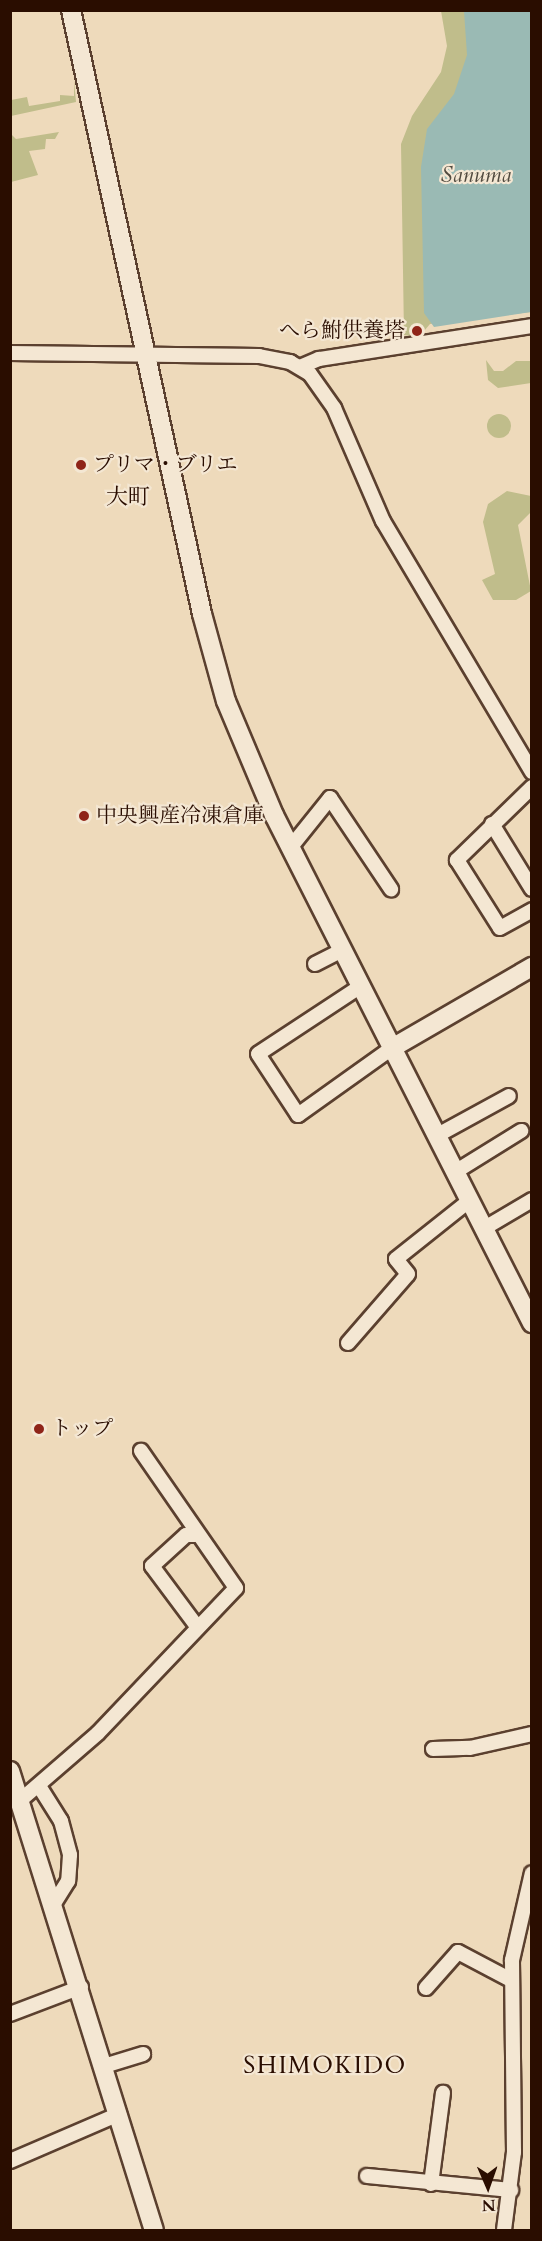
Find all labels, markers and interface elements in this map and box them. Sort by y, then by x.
water label: Sanuma [441,163,511,189]
place label: へら鮒供養塔 [279,318,405,344]
marker: へら鮒供養塔 [410,324,424,338]
place label: プリマ・ブリエ [93,452,240,478]
marker: プリマ・ブリエ [74,458,88,472]
district label: 大町 [106,485,150,511]
place label: 中央興産冷凍倉庫 [96,803,264,829]
marker: 中央興産冷凍倉庫 [77,809,91,823]
place label: トップ [51,1416,114,1442]
marker: トップ [32,1422,46,1436]
district label: SHIMOKIDO [243,2052,407,2080]
north arrow [458,2157,518,2217]
text: N [481,2194,496,2216]

